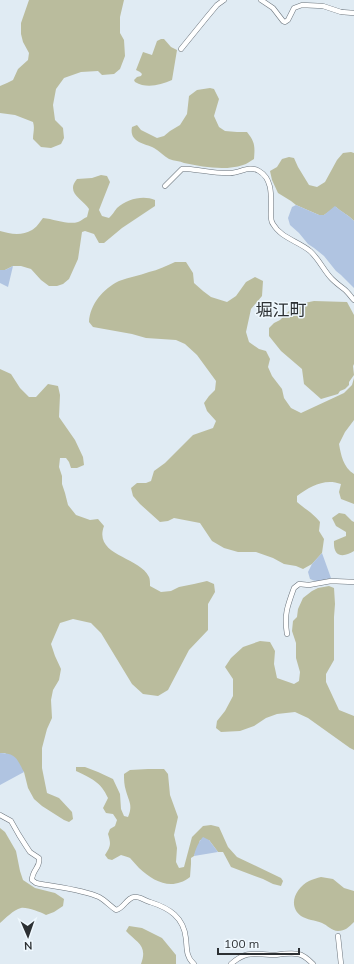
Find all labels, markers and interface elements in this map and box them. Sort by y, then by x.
district label: 堀江町 [256,299,307,320]
north arrow [8,916,48,956]
scale bar [218,930,299,956]
text: 100 m [224,936,259,951]
text: N [24,939,33,953]

